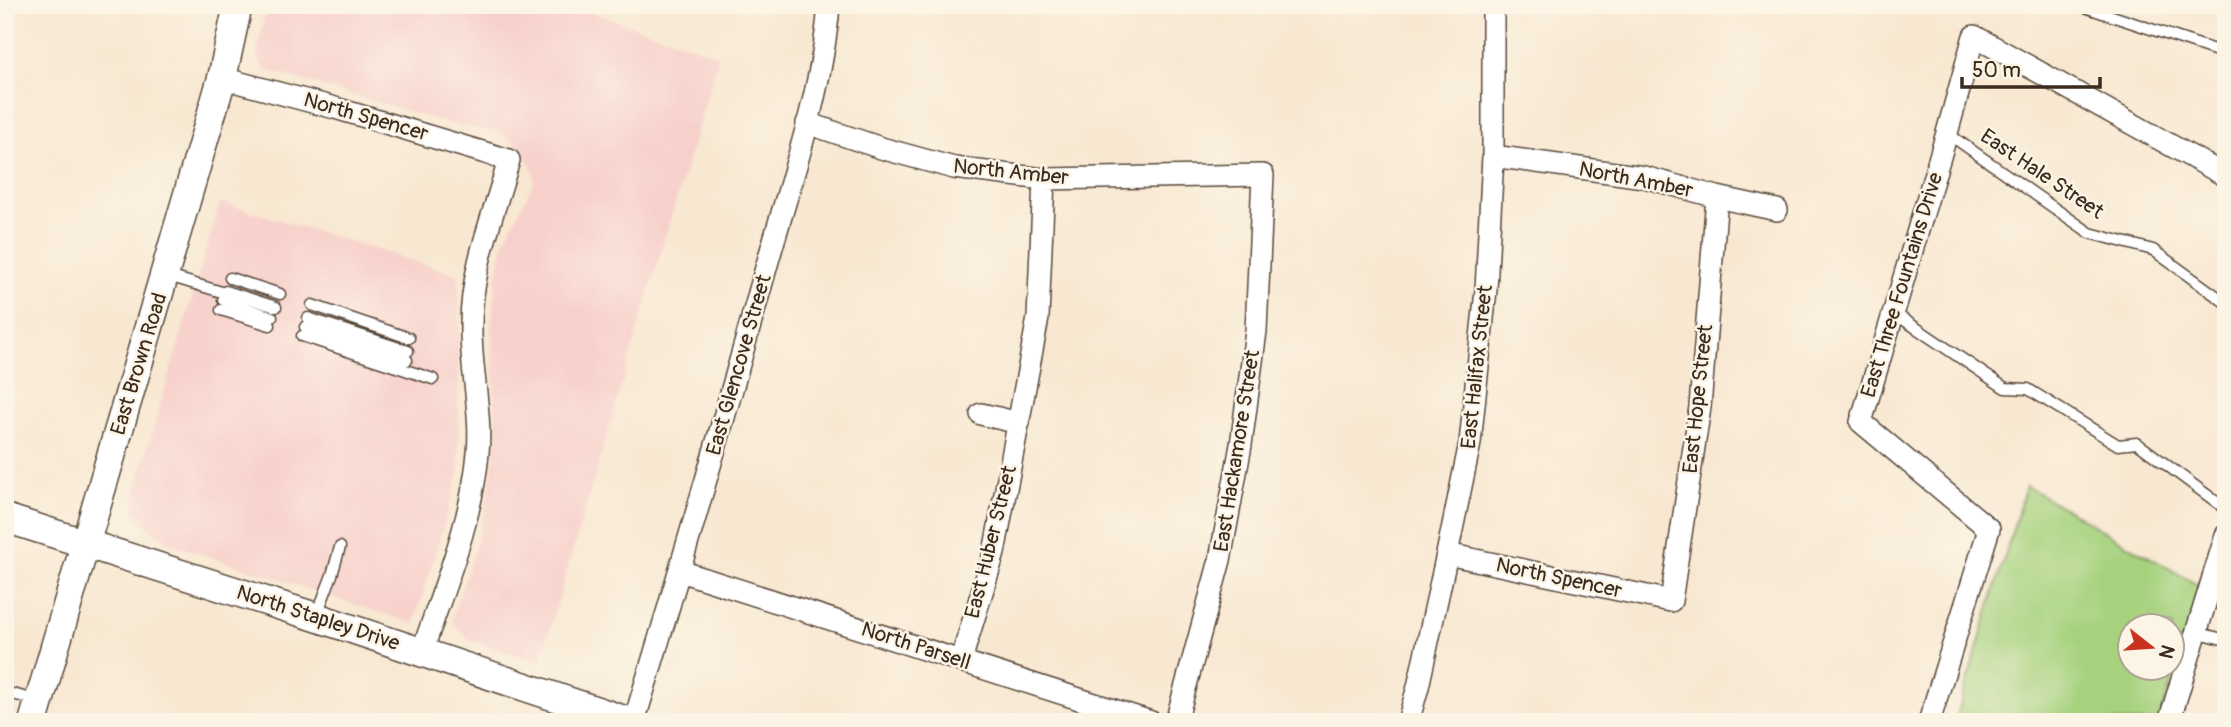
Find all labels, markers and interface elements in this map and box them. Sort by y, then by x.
scale bar [1962,46,2100,90]
text: 50 m [1972,57,2021,84]
street label: North Spencer [301,86,432,148]
street label: East Hale Street [1975,123,2109,225]
street label: North Amber [952,153,1071,192]
street label: North Amber [1577,156,1696,204]
street label: East Three Fountains Drive [1855,169,1949,401]
street label: East Glencove Street [700,271,778,459]
street label: East Halifax Street [1455,283,1499,450]
street label: East Brown Road [105,290,173,438]
street label: East Hope Street [1677,323,1719,475]
street label: East Hackamore Street [1208,348,1266,554]
street label: East Huber Street [959,462,1023,621]
street label: North Spencer [1493,551,1625,605]
street label: North Stapley Drive [233,579,404,657]
north arrow [2116,612,2186,682]
street label: North Parsell [858,616,974,676]
text: N [2153,642,2180,661]

